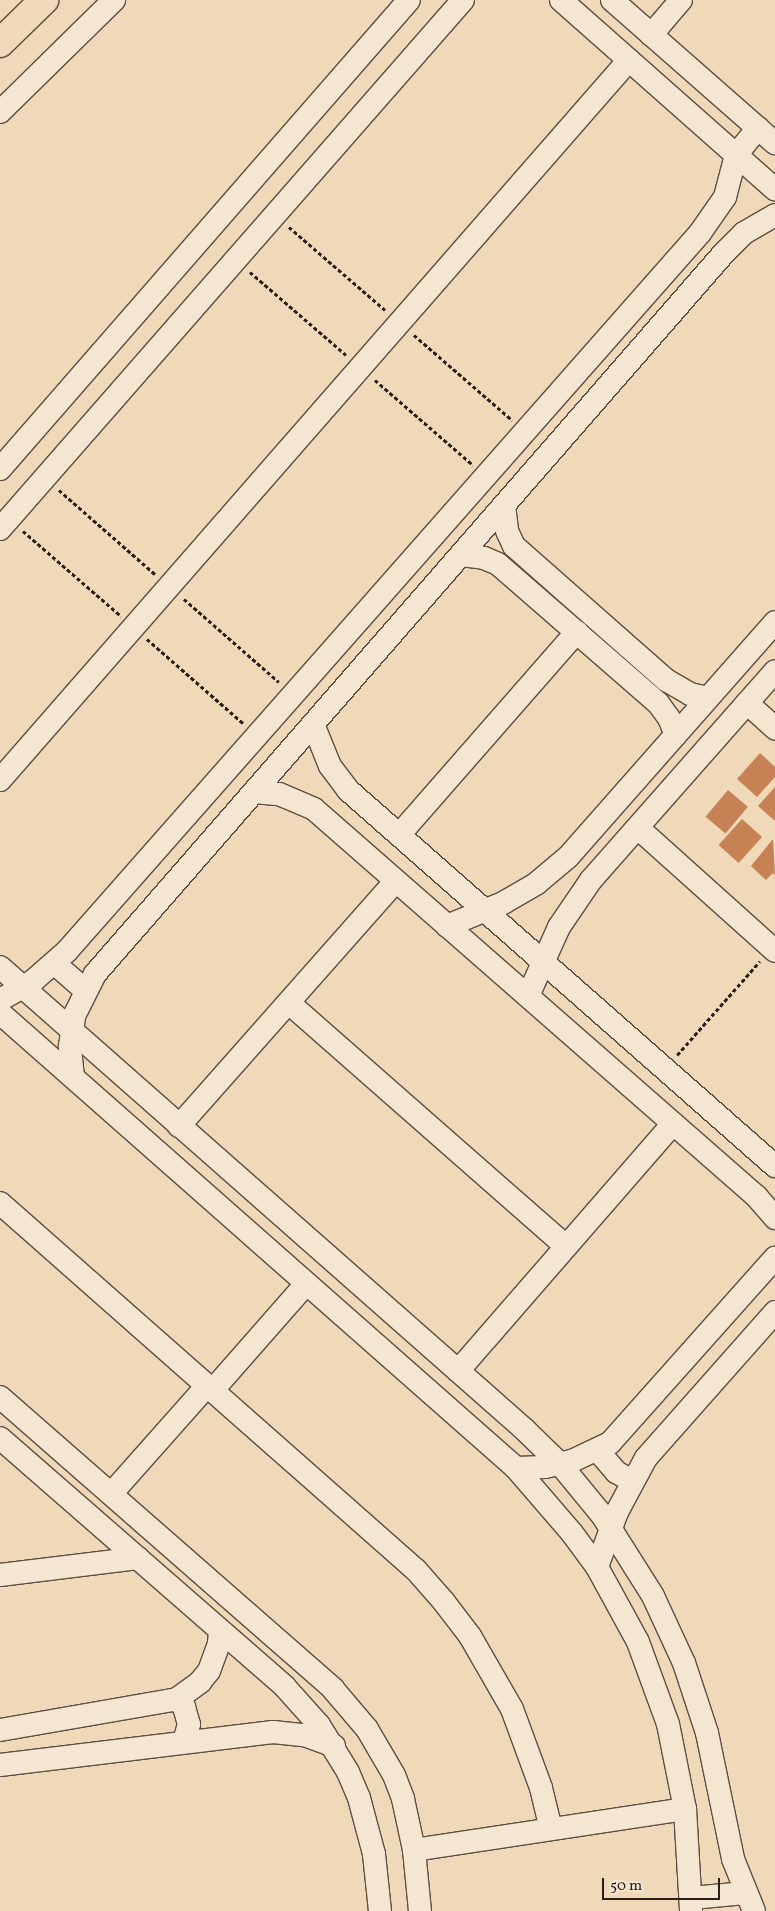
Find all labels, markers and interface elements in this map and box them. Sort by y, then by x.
scale bar [605,1868,722,1900]
text: 50 m [610,1876,642,1897]

